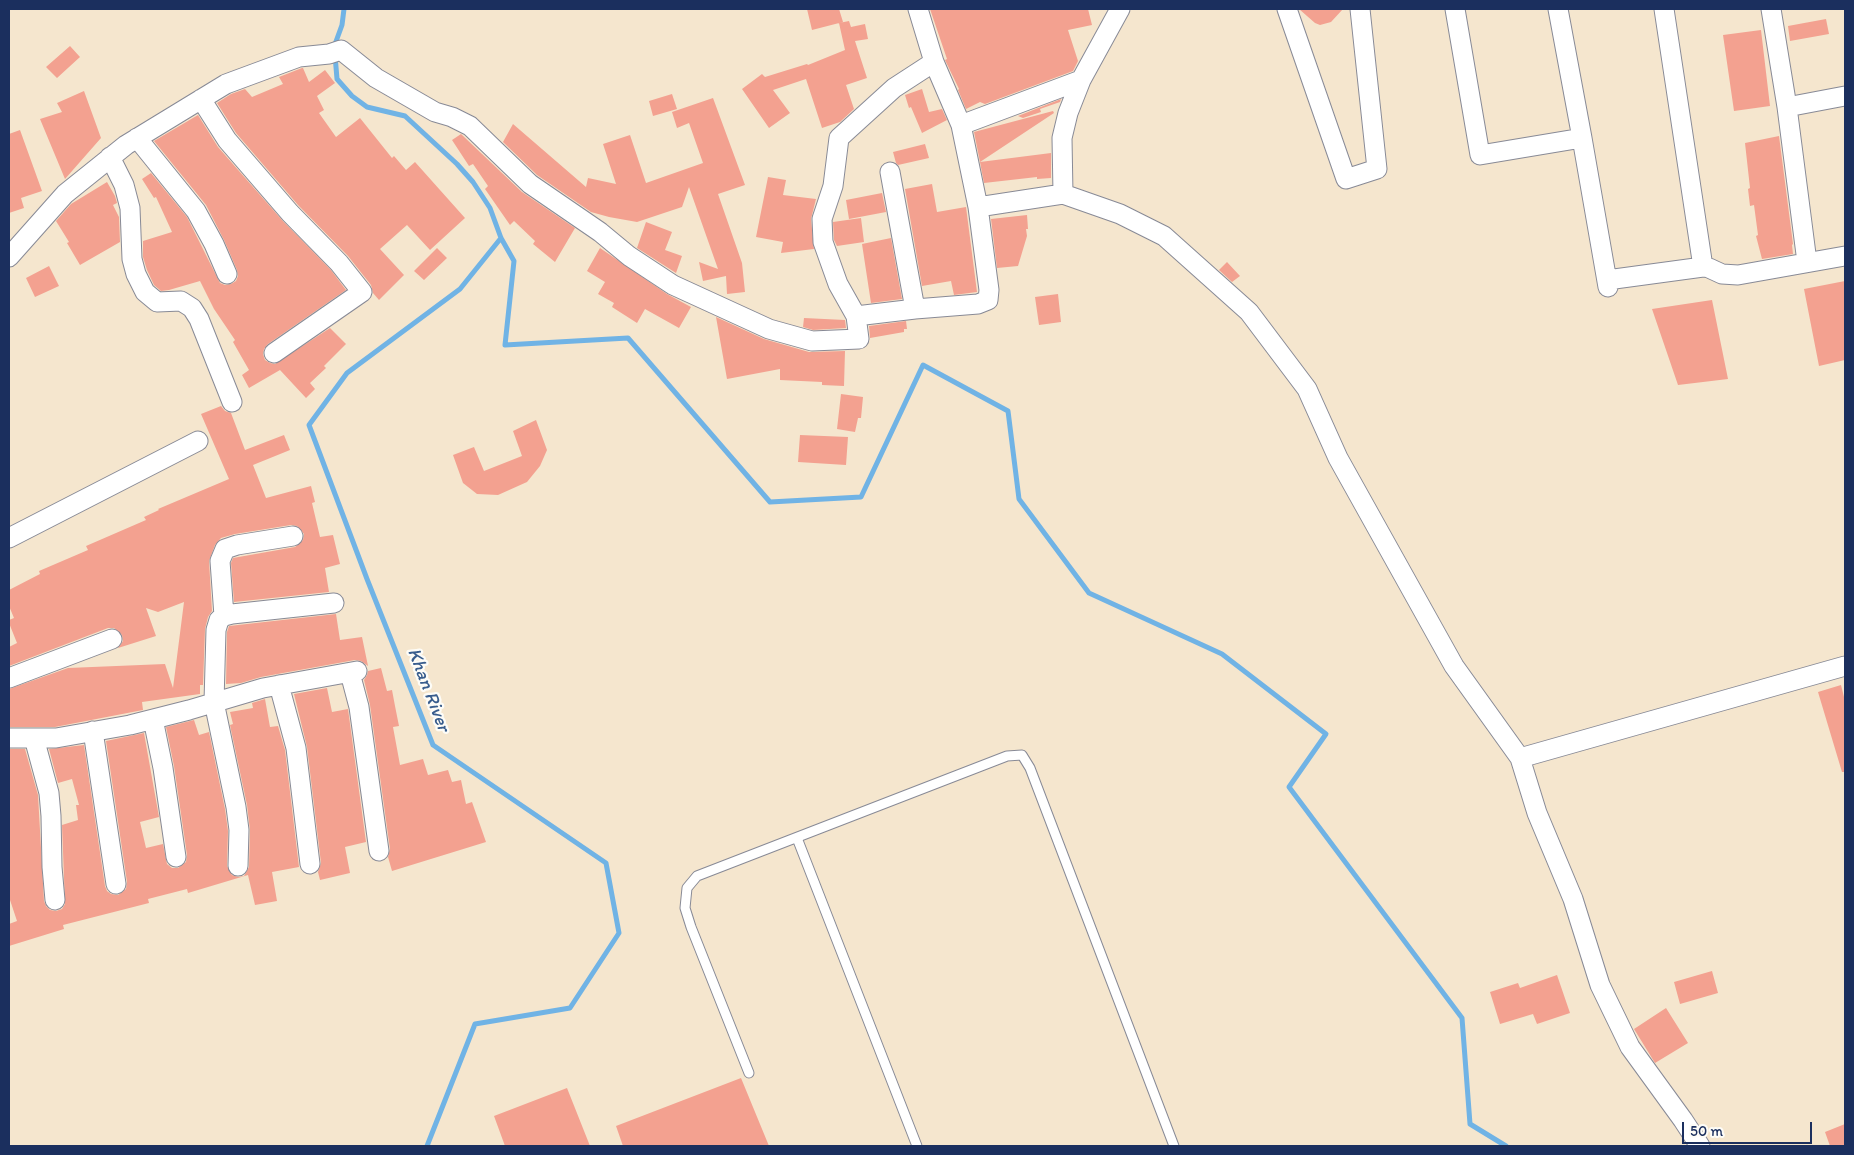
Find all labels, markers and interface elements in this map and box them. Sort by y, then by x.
water label: Khan River [402,645,454,735]
scale bar [1684,1112,1814,1144]
text: 50 m [1690,1122,1723,1140]

